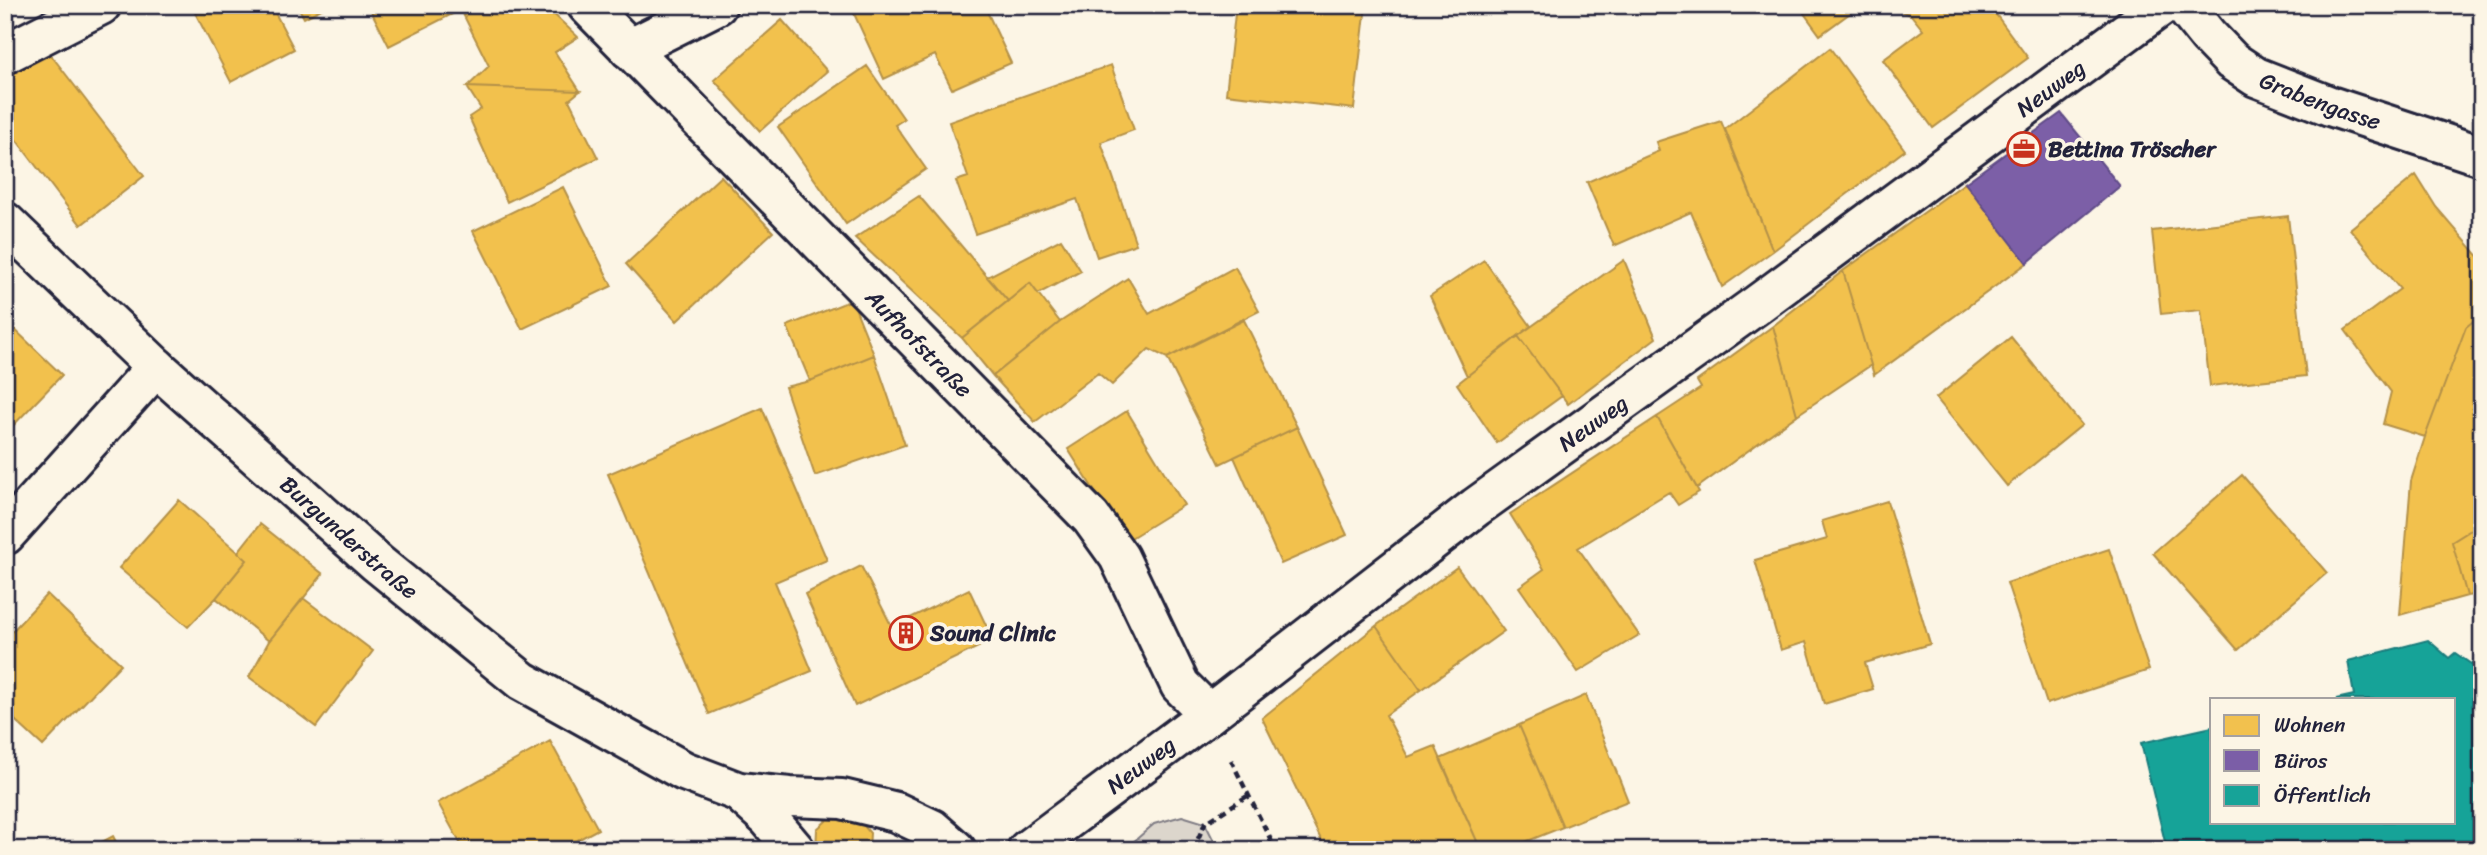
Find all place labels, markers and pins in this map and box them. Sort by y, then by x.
place label: Bettina Tröscher [2048,129,2217,170]
office icon: Bettina Tröscher [2005,130,2043,168]
place label: Sound Clinic [929,613,1056,654]
building icon: Sound Clinic [887,614,925,652]

